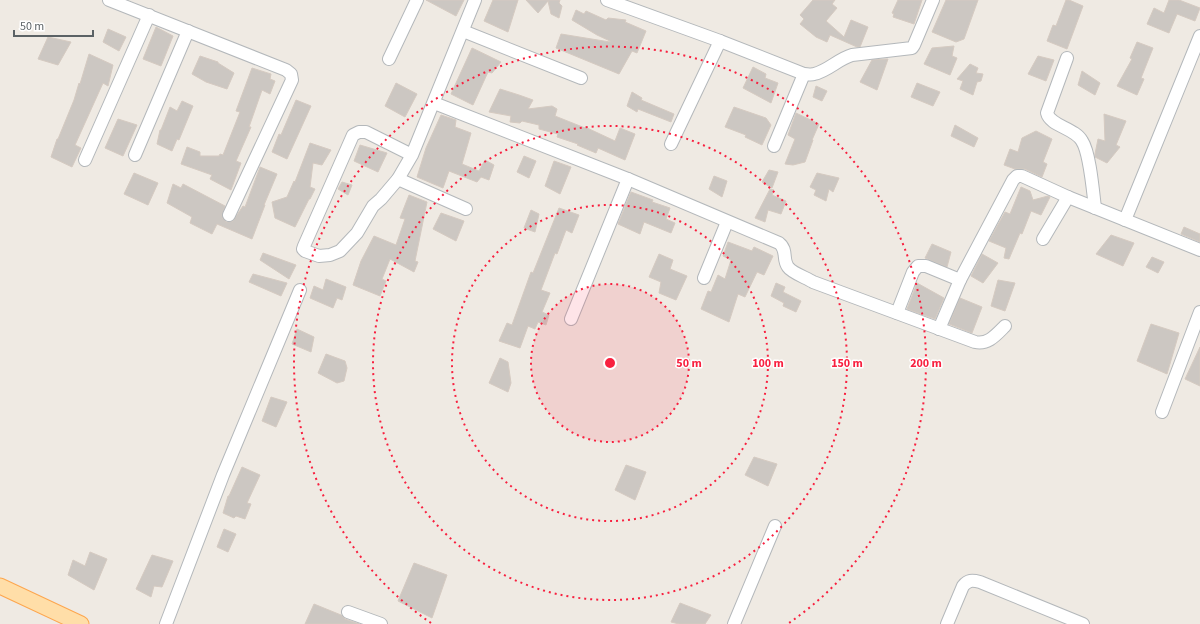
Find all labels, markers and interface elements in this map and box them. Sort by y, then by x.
scale bar [14,12,93,38]
text: 50 m [20,18,44,35]
text: 50 m [676,355,702,372]
text: 100 m [752,355,784,372]
text: 150 m [831,355,863,372]
text: 200 m [910,355,942,372]
centre of rings [603,356,617,370]

